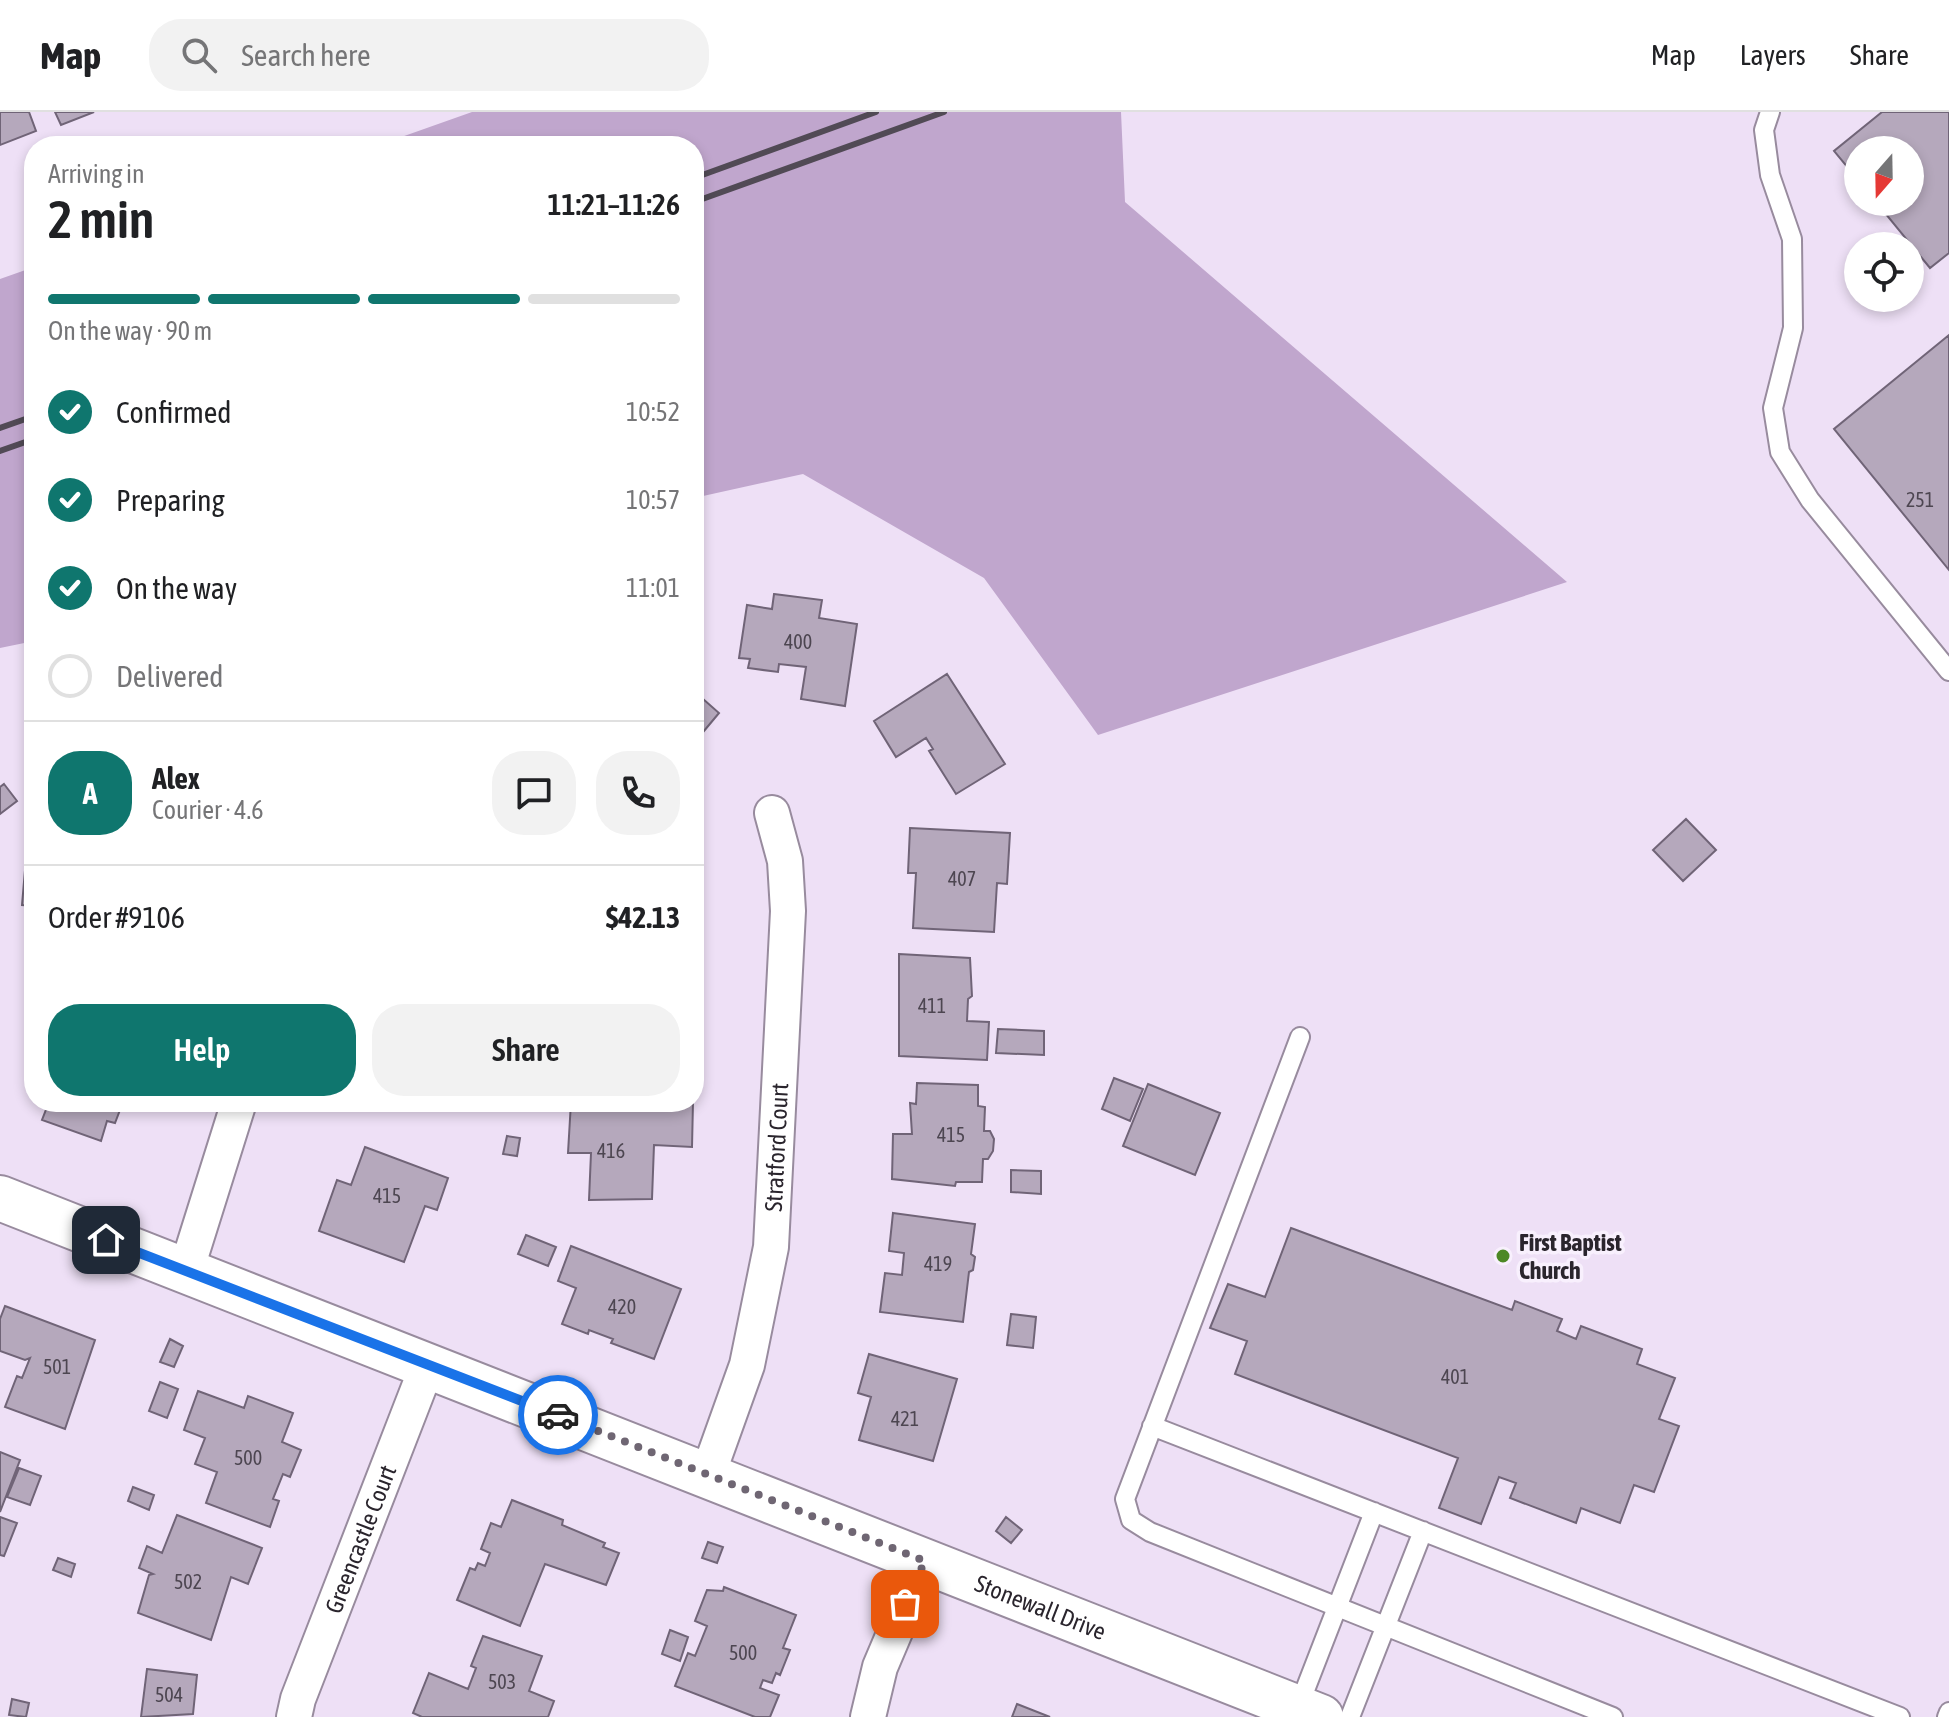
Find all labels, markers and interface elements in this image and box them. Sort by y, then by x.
search box [149,19,709,91]
icon: search [177,33,221,77]
text: Map [40,34,101,77]
text: Search here [241,38,371,72]
text: Map [1651,39,1696,71]
text: Layers [1740,39,1806,71]
text: Share [1850,39,1909,71]
north arrow [1844,136,1924,216]
map controls [1844,136,1924,312]
text: Arriving in [48,159,145,189]
text: 11:21–11:26 [548,187,680,221]
text: 2 min [48,189,154,249]
button: locate [1844,232,1924,312]
text: On the way · 90 m [48,316,212,346]
icon: check [48,390,92,434]
text: Confirmed [116,395,231,429]
text: 10:52 [626,397,680,427]
icon: check [48,478,92,522]
text: Preparing [116,483,225,517]
text: 10:57 [626,485,680,515]
house number: 251 [1906,488,1934,511]
icon: check [48,566,92,610]
text: On the way [116,571,237,605]
text: 11:01 [626,573,680,603]
house number: 400 [784,630,812,653]
text: Delivered [116,659,224,693]
button: chat [492,751,576,835]
button: phone [596,751,680,835]
text: Alex [152,761,200,795]
text: A [83,776,97,810]
text: Courier · 4.6 [152,795,263,825]
house number: 407 [948,867,976,890]
text: Order #9106 [48,900,185,934]
text: $42.13 [606,900,680,934]
house number: 411 [918,994,946,1017]
button: Help [48,1004,356,1096]
button: Share [372,1004,680,1096]
street label: Stratford Court [759,1082,793,1212]
house number: 415 [937,1123,965,1146]
house number: 416 [597,1139,625,1162]
house number: 415 [373,1184,401,1207]
pin [72,1206,140,1274]
icon: home [84,1218,128,1262]
place label: First Baptist Church [1519,1229,1622,1284]
marker: First Baptist Church [1494,1247,1512,1265]
house number: 419 [924,1252,952,1275]
house number: 420 [608,1295,636,1318]
house number: 501 [43,1355,71,1378]
house number: 401 [1441,1365,1469,1388]
courier [518,1375,598,1455]
icon: car [536,1393,580,1437]
house number: 421 [891,1407,919,1430]
house number: 500 [234,1446,262,1469]
street label: Greencastle Court [319,1461,401,1617]
street label: Stonewall Drive [971,1569,1110,1645]
house number: 502 [174,1570,202,1593]
pin [871,1570,939,1638]
icon: bag [883,1582,927,1626]
house number: 500 [729,1641,757,1664]
house number: 503 [488,1670,516,1693]
house number: 504 [155,1683,183,1706]

